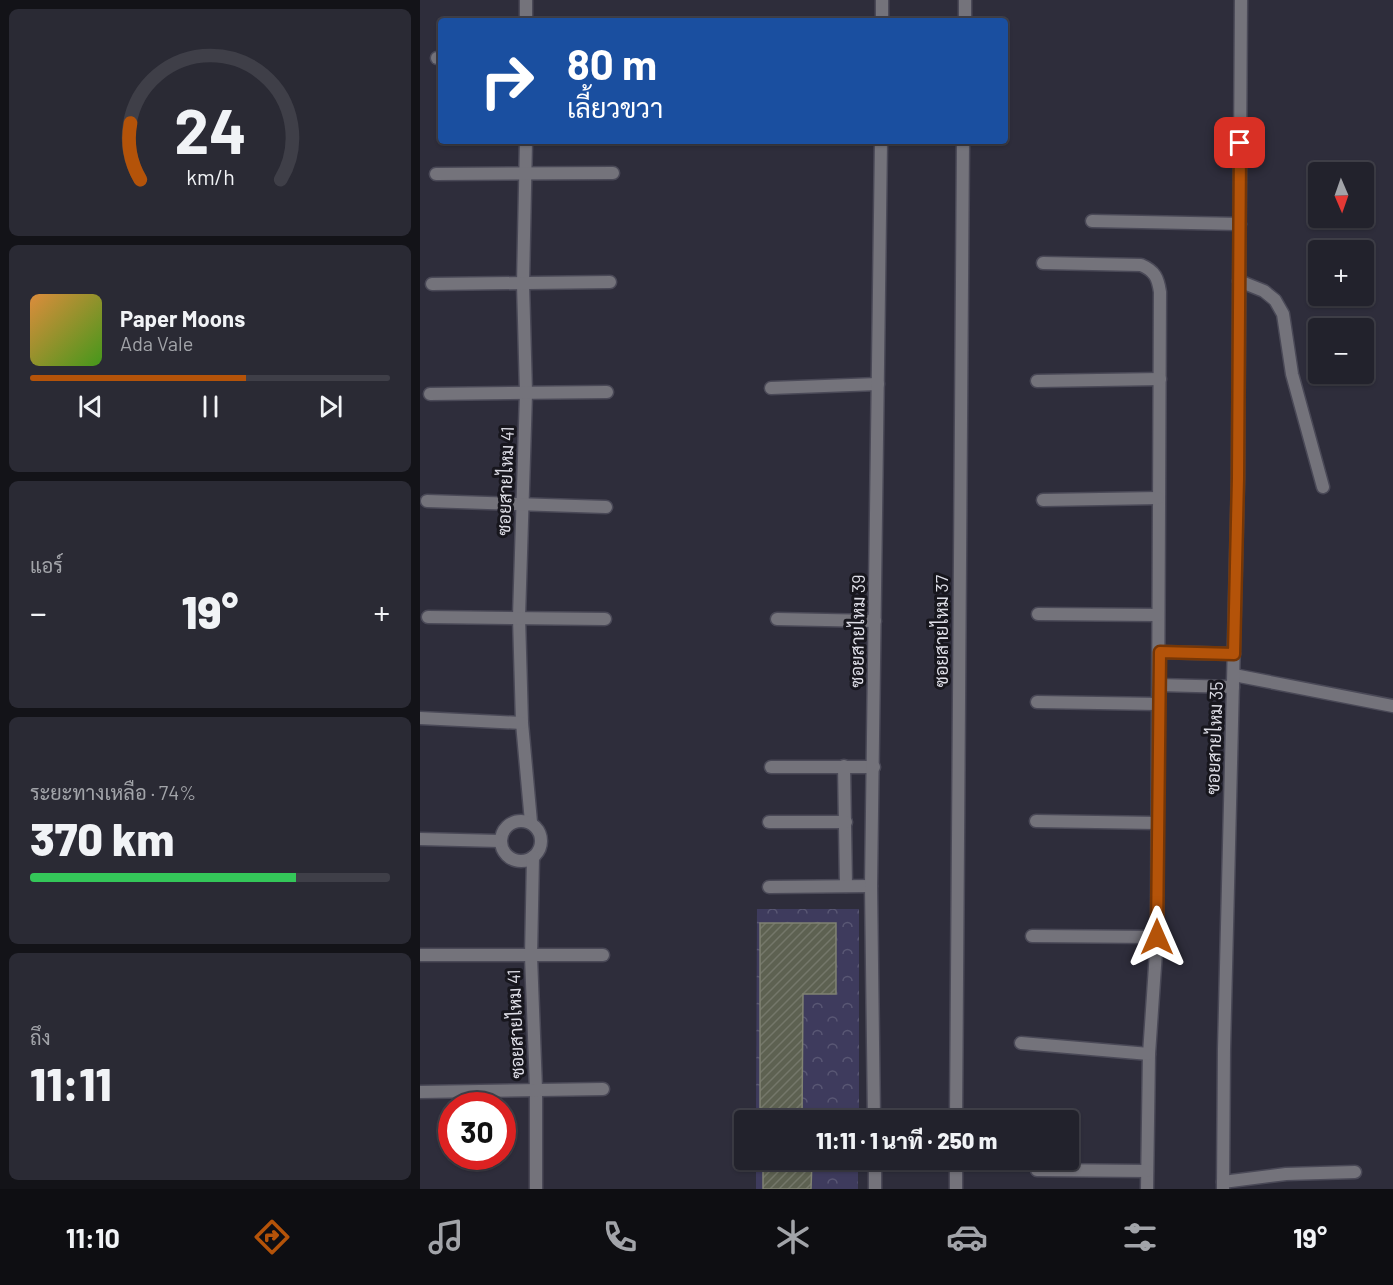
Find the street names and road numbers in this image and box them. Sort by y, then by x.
street label: ซอยสายไหม 41 [491,426,518,536]
street label: ซอยสายไหม 39 [844,574,869,688]
street label: ซอยสายไหม 37 [929,574,952,687]
street label: ซอยสายไหม 35 [1200,681,1227,795]
street label: ซอยสายไหม 41 [501,969,528,1079]

